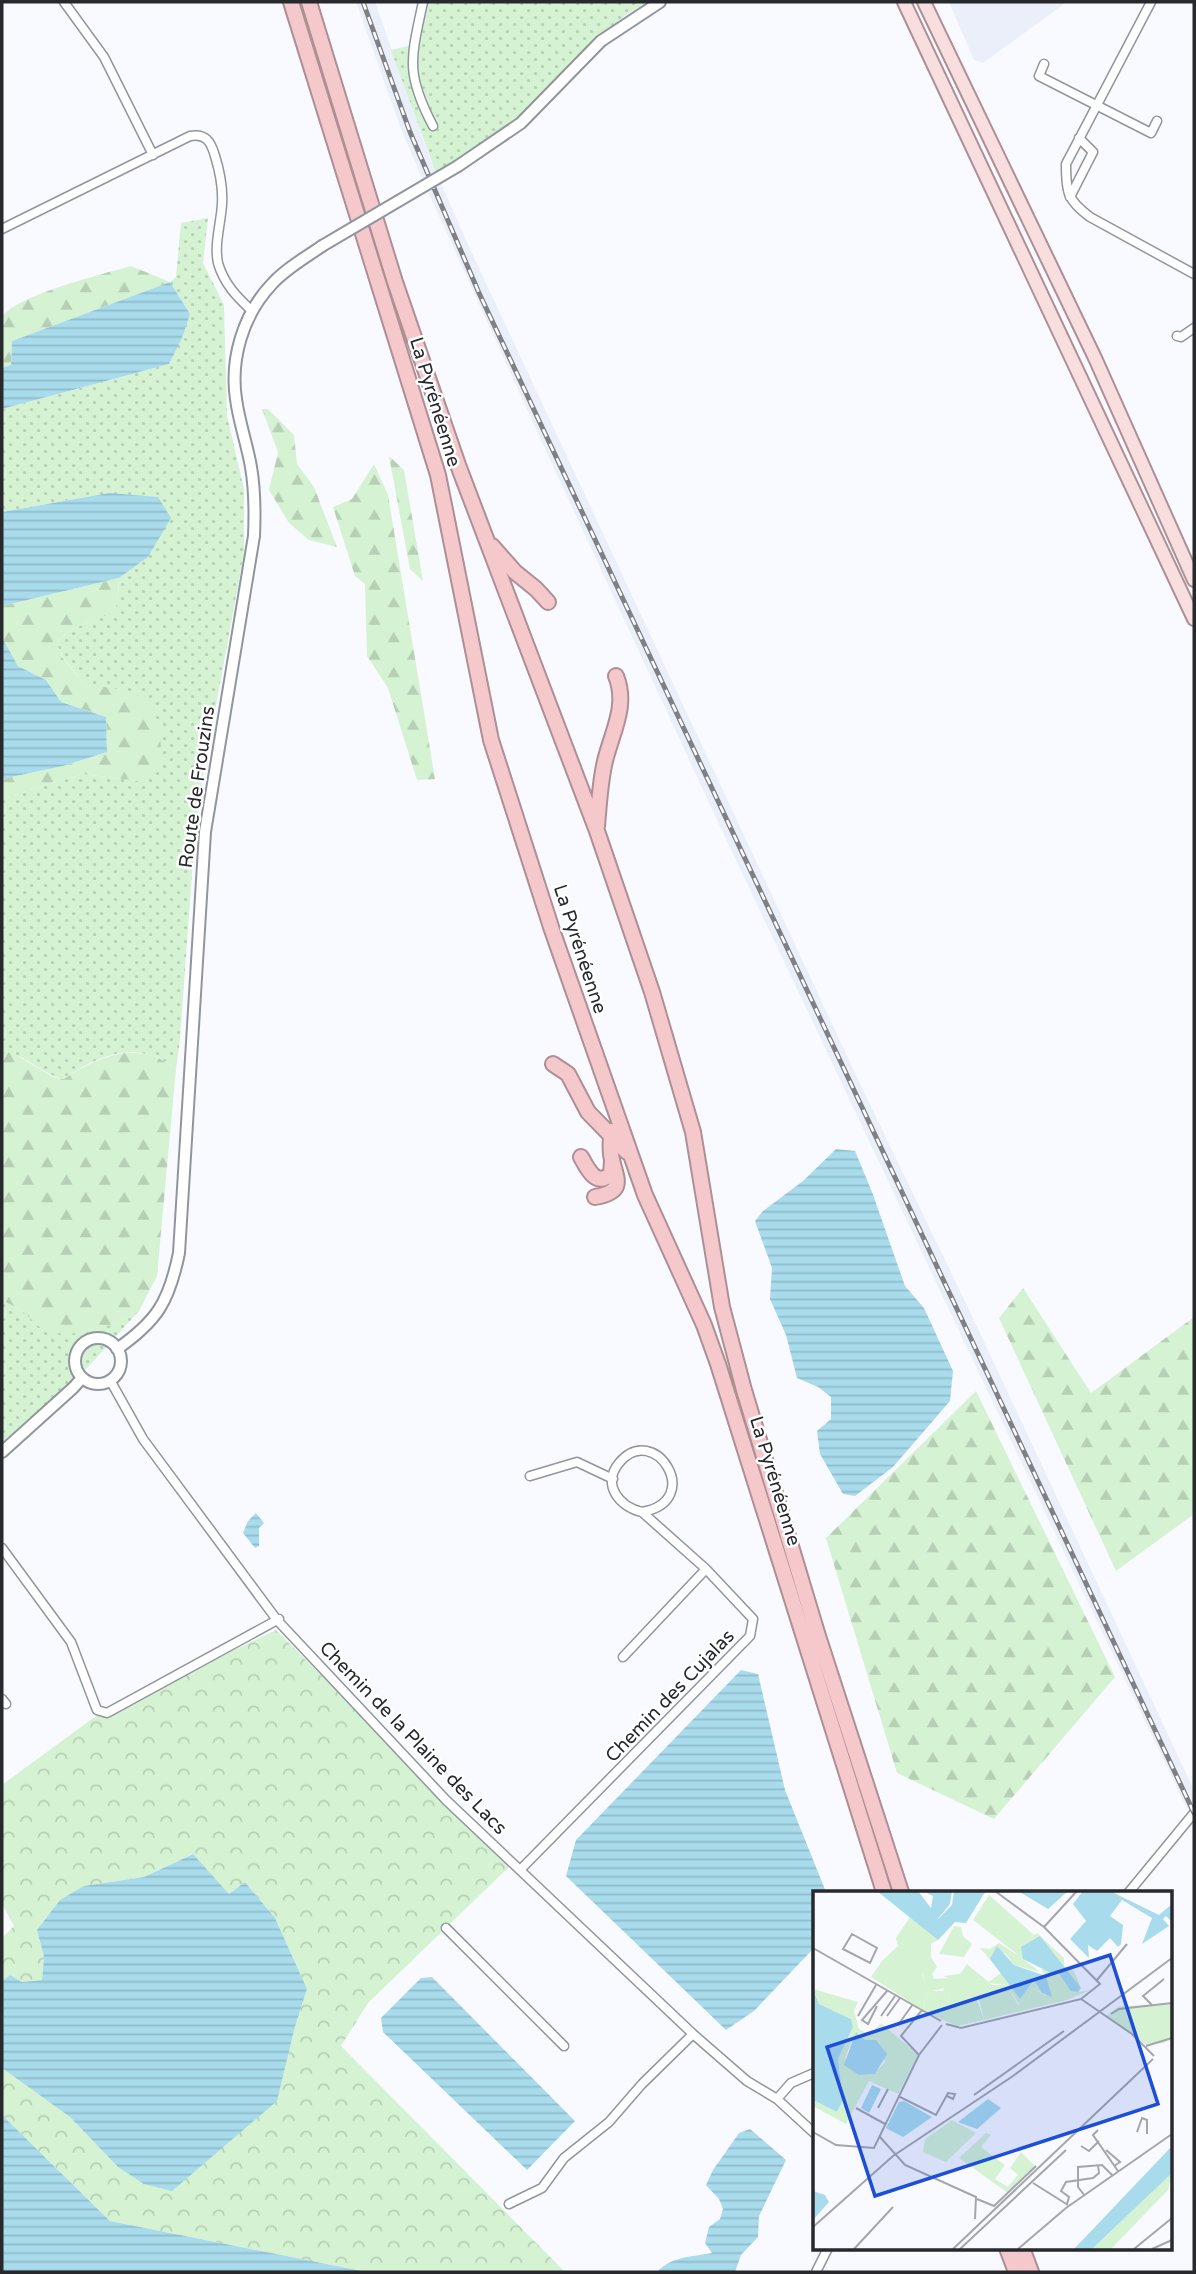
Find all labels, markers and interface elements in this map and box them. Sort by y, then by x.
street label: La Pyrénéenne [405,335,465,469]
street label: Route de Frouzins [175,705,219,869]
street label: La Pyrénéenne [549,882,611,1016]
street label: La Pyrénéenne [745,1414,805,1548]
street label: Chemin des Cujalas [601,1625,739,1767]
street label: Chemin de la Plaine des Lacs [315,1637,511,1839]
inset map [813,1891,1172,2250]

